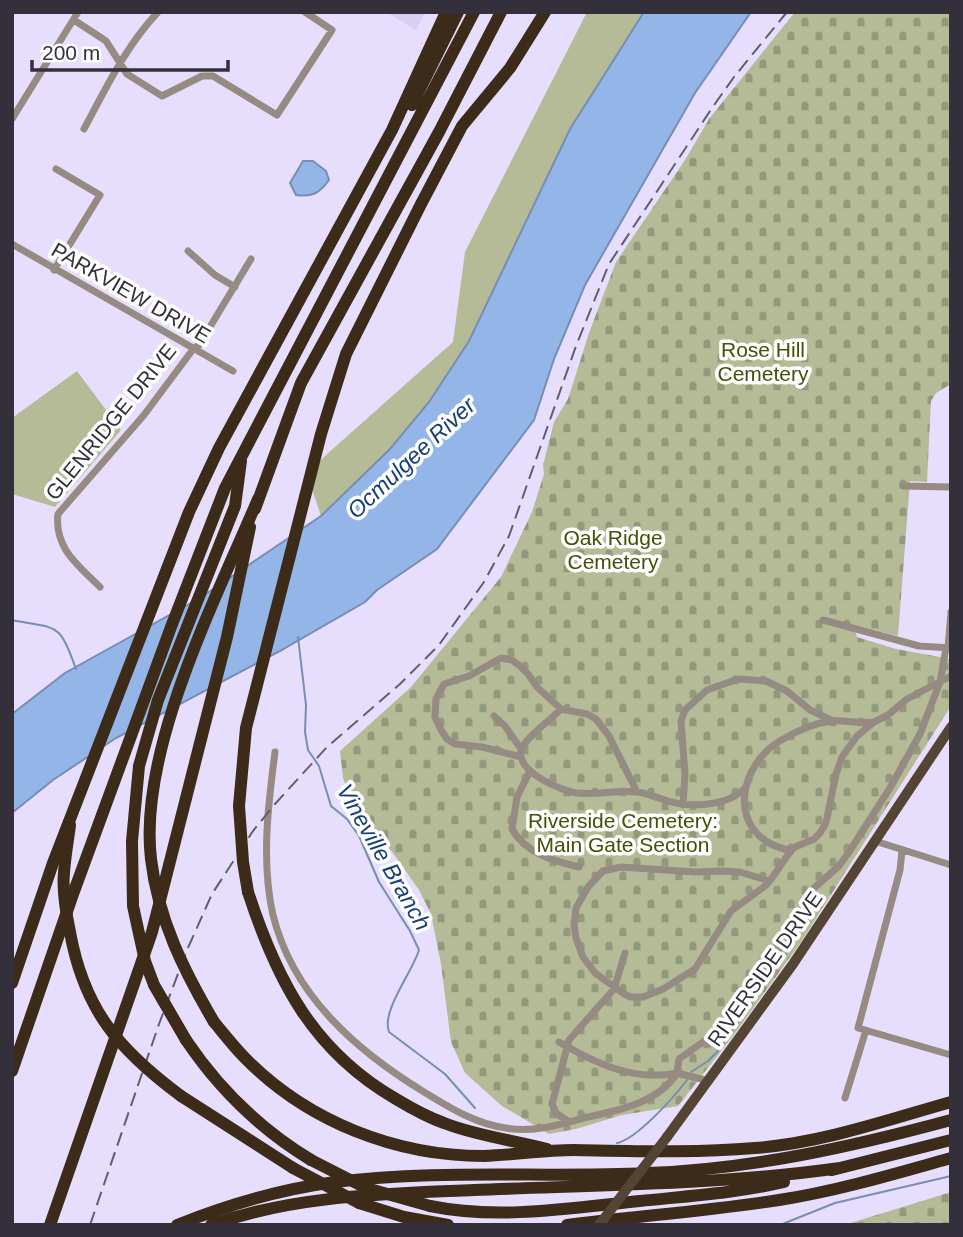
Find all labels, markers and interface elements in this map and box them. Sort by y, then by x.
scale bar [32,28,228,72]
text: 200 m [42,41,100,64]
street label: PARKVIEW DRIVE [48,238,215,347]
park label: Rose Hill Cemetery [717,338,809,385]
street label: GLENRIDGE DRIVE [41,339,181,504]
water label: Ocmulgee River [342,391,481,524]
park label: Oak Ridge Cemetery [563,526,663,573]
water label: Vineville Branch [332,779,436,935]
park label: Riverside Cemetery: Main Gate Section [528,809,718,856]
street label: RIVERSIDE DRIVE [703,887,827,1050]

